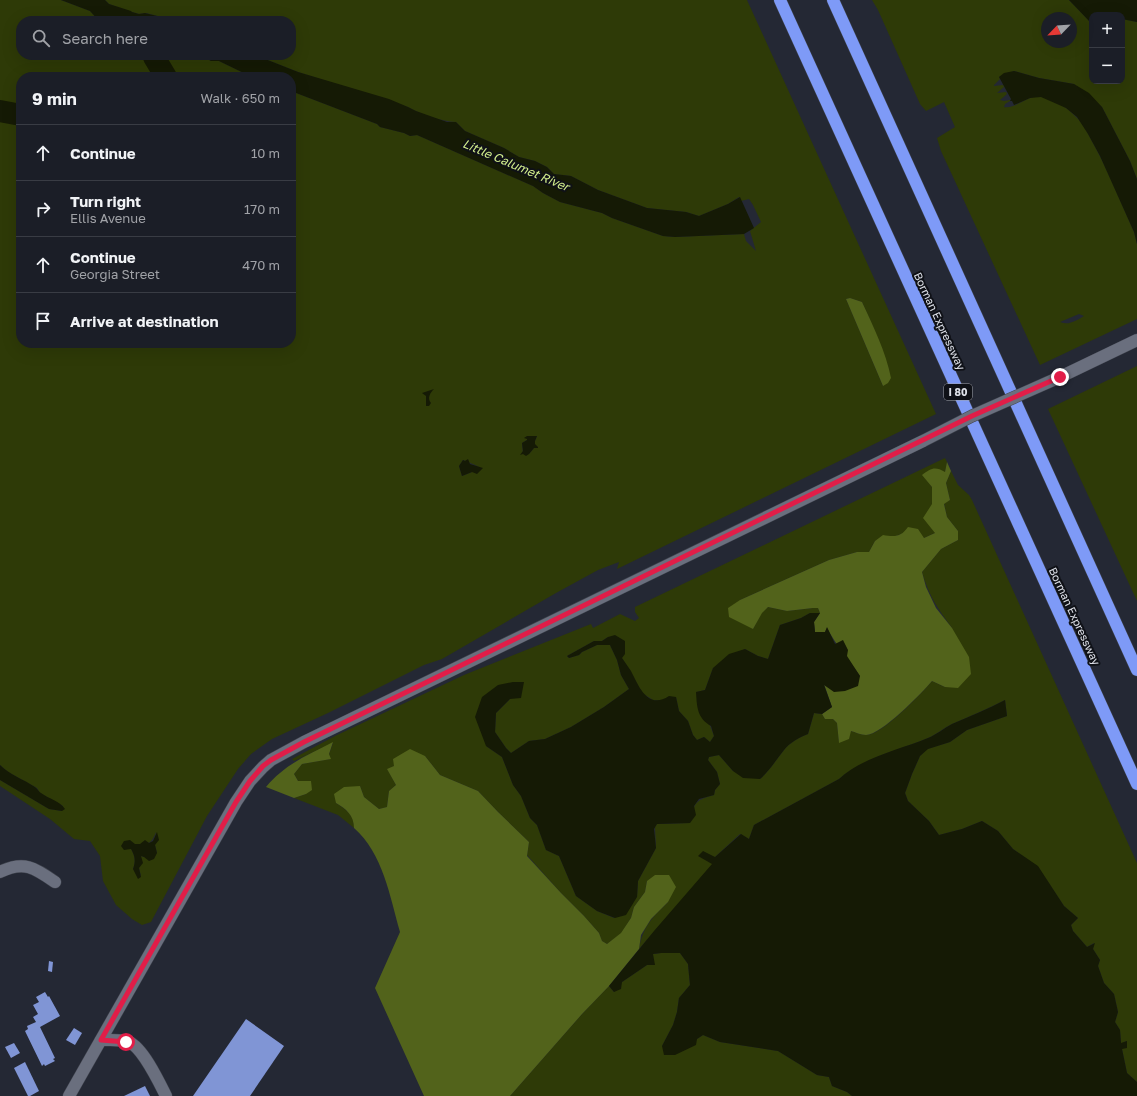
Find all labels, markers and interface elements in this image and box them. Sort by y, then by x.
north arrow [1041,12,1077,48]
map controls [1089,12,1125,84]
button: + [1089,12,1125,48]
search box [16,16,296,60]
icon: search [30,27,52,49]
text: Search here [62,29,148,47]
button: − [1089,48,1125,84]
text: 9 min [32,88,77,109]
text: Walk · 650 m [201,90,280,106]
water label: Little Calumet River [461,136,574,195]
icon: ahead [32,142,54,164]
text: Continue [70,144,136,162]
text: 10 m [251,145,280,161]
text: Turn right [70,192,141,210]
icon: right [32,198,54,220]
text: 170 m [244,201,280,217]
text: Ellis Avenue [70,210,146,226]
text: Continue [70,248,136,266]
icon: ahead [32,254,54,276]
text: 470 m [242,257,280,273]
text: Georgia Street [70,266,160,282]
street label: Borman Expressway [912,270,968,372]
icon: arrive [32,310,54,332]
text: Arrive at destination [70,312,219,330]
route end [1051,368,1069,386]
road number: I 80 [944,384,972,400]
street label: Borman Expressway [1047,565,1103,667]
route start [117,1033,135,1051]

